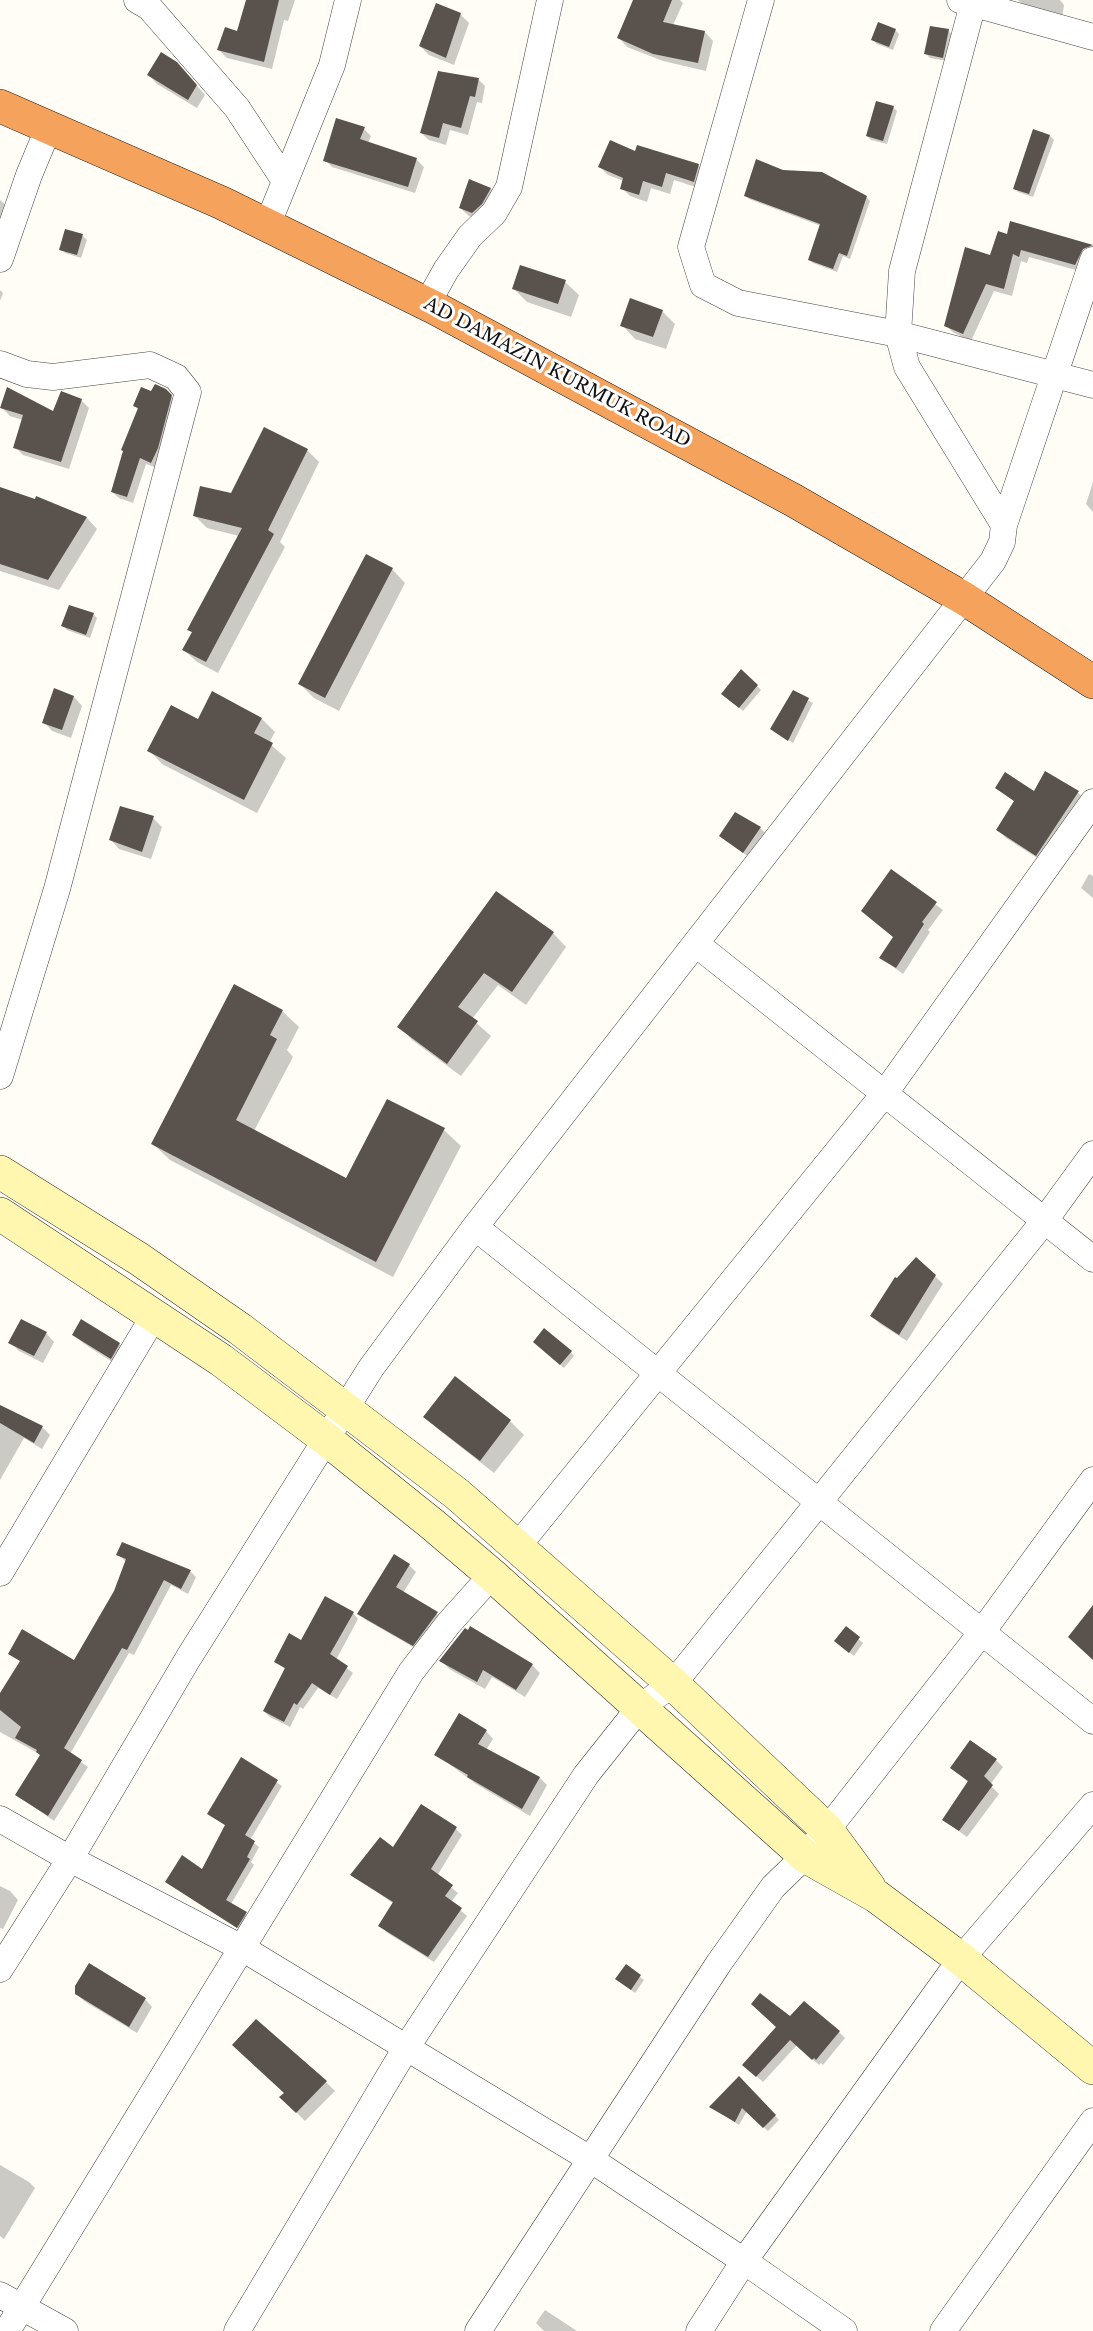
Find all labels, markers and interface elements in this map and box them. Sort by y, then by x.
street label: AD DAMAZIN KURMUK ROAD [420,293,694,453]

